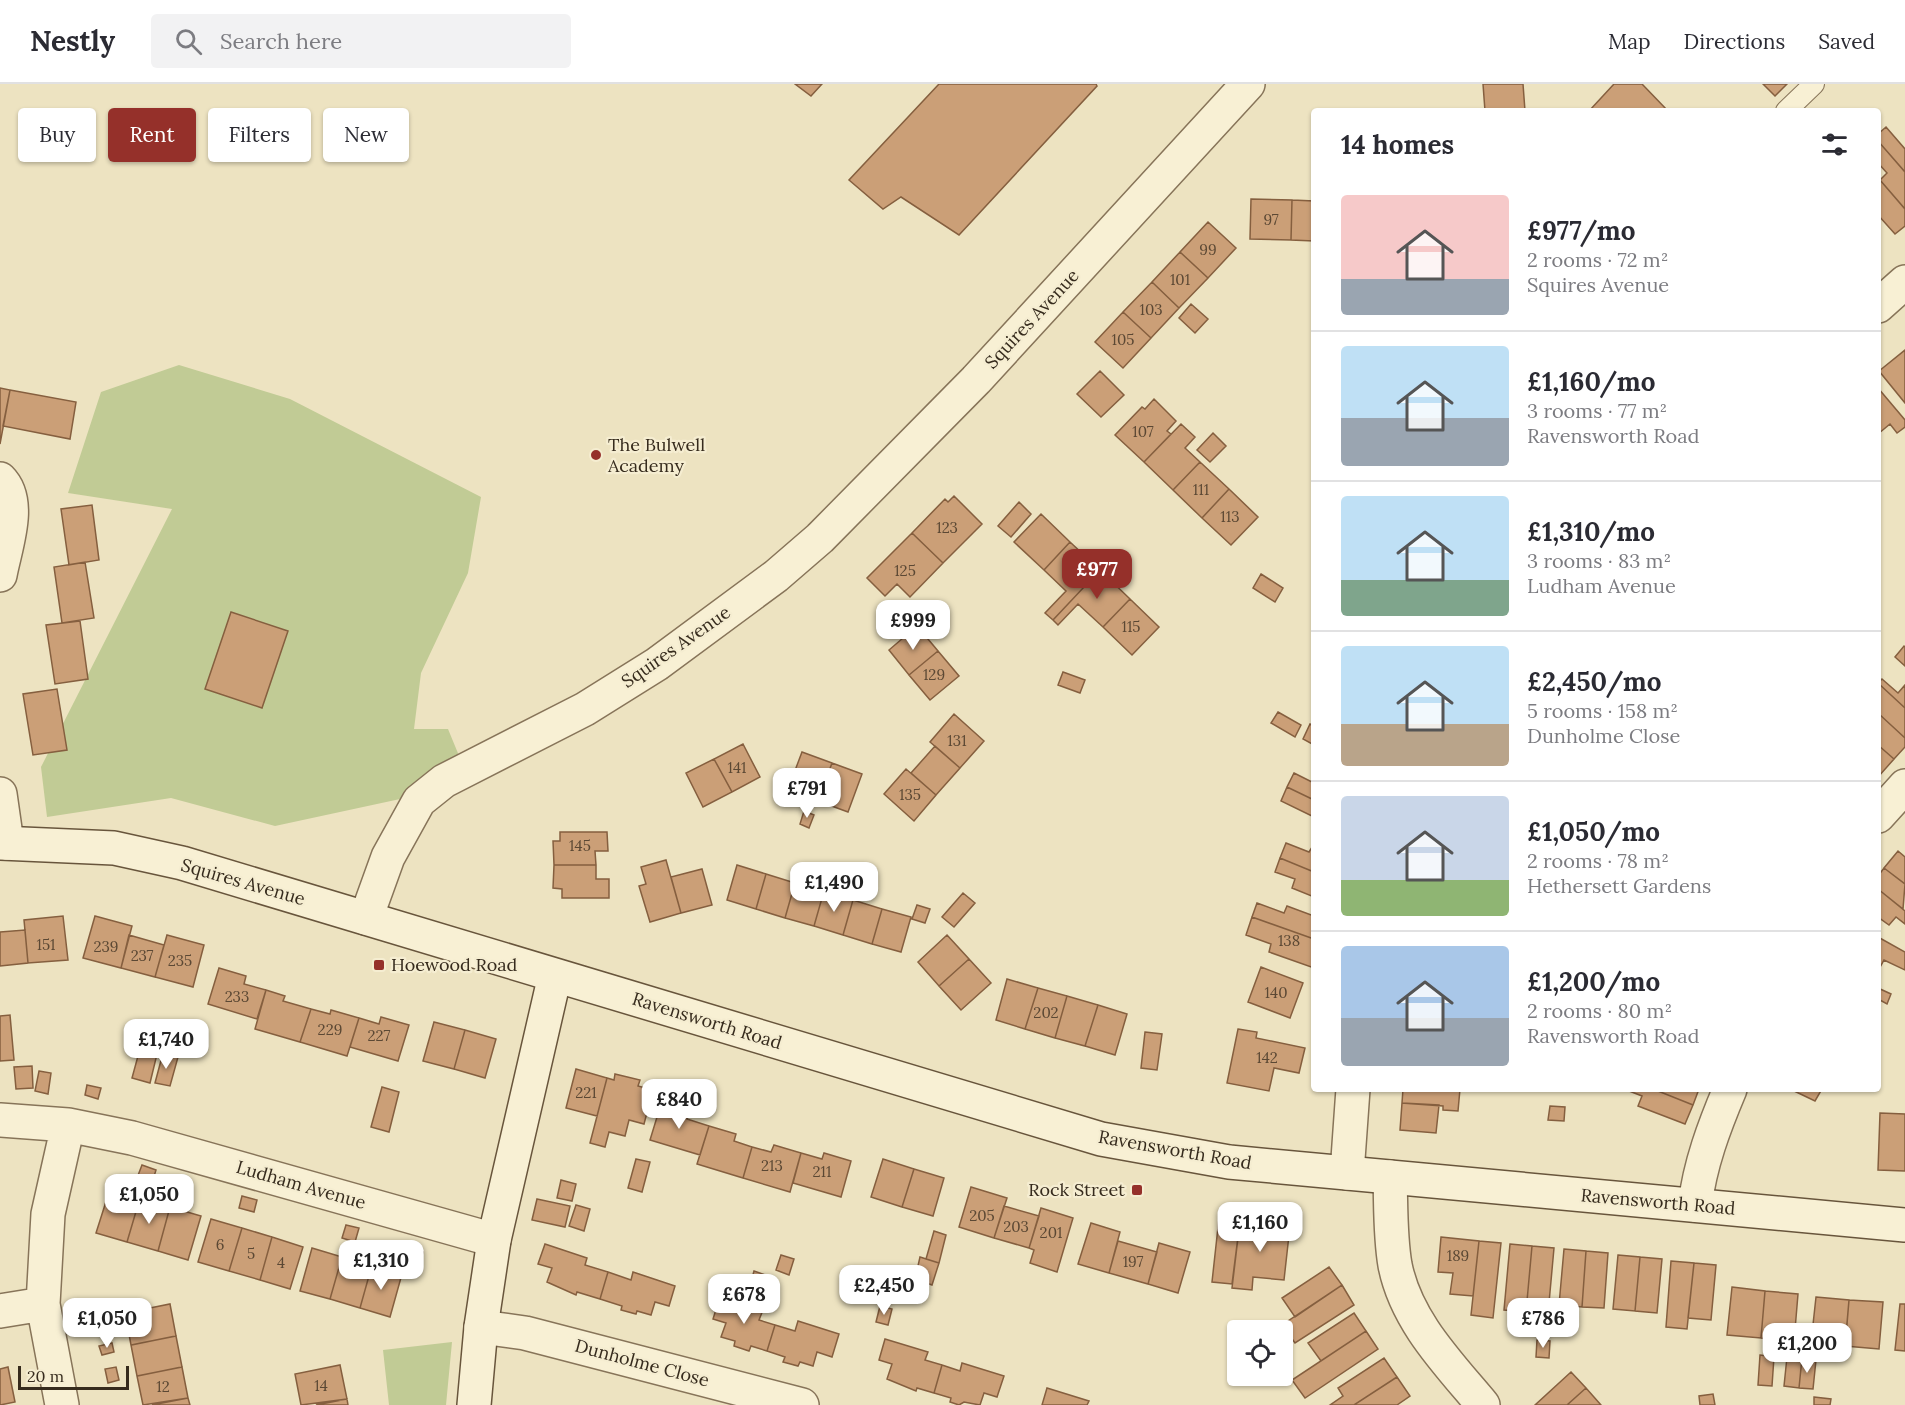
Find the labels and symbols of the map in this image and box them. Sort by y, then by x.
house number: 97 [1263,210,1279,229]
house number: 99 [1199,240,1217,259]
street label: Squires Avenue [980,264,1084,373]
house number: 101 [1170,270,1190,289]
house number: 103 [1139,300,1163,319]
house number: 105 [1112,330,1134,349]
house number: 107 [1132,422,1154,441]
place label: The Bulwell Academy [607,433,705,477]
marker: The Bulwell Academy [589,448,603,462]
house number: 111 [1193,480,1209,499]
house number: 113 [1220,507,1240,526]
house number: 123 [936,518,958,537]
pin: £977 [1061,549,1133,600]
house number: 125 [894,561,916,580]
street label: Squires Avenue [617,600,735,693]
pin: £999 [877,600,949,651]
house number: 115 [1121,617,1141,636]
house number: 129 [923,665,945,684]
house number: 131 [947,731,967,750]
house number: 141 [727,758,747,777]
pin: £791 [771,768,843,819]
house number: 135 [899,785,921,804]
house number: 145 [569,836,591,855]
street label: Squires Avenue [178,853,308,910]
pin: £1,490 [785,862,883,913]
house number: 138 [1278,931,1300,950]
house number: 151 [36,935,56,954]
house number: 239 [94,937,118,956]
house number: 237 [131,946,153,965]
house number: 235 [168,951,192,970]
place label: Hoewood Road [391,953,518,976]
marker: Hoewood Road [372,958,386,972]
house number: 140 [1265,983,1287,1002]
house number: 233 [225,987,249,1006]
street label: Ravensworth Road [630,987,785,1054]
house number: 202 [1033,1003,1059,1022]
pin: £1,740 [117,1019,215,1070]
house number: 229 [318,1020,342,1039]
house number: 227 [367,1026,391,1045]
house number: 142 [1256,1048,1278,1067]
pin: £840 [643,1079,715,1130]
house number: 221 [575,1083,597,1102]
street label: Ravensworth Road [1097,1125,1254,1174]
street label: Ludham Avenue [234,1155,369,1214]
house number: 213 [761,1156,783,1175]
house number: 211 [813,1162,831,1181]
pin: £1,050 [100,1174,198,1225]
place label: Rock Street [1028,1178,1125,1201]
marker: Rock Street [1130,1183,1144,1197]
street label: Ravensworth Road [1580,1183,1737,1220]
pin: £1,160 [1211,1202,1309,1253]
house number: 205 [969,1206,995,1225]
house number: 203 [1003,1217,1029,1236]
house number: 201 [1040,1223,1062,1242]
house number: 6 [216,1235,224,1254]
pin: £1,310 [332,1240,430,1291]
house number: 5 [247,1244,255,1263]
house number: 189 [1447,1246,1469,1265]
house number: 197 [1123,1252,1143,1271]
house number: 4 [277,1253,285,1272]
pin: £2,450 [835,1265,933,1316]
pin: £678 [708,1274,780,1325]
pin: £1,050 [58,1298,156,1349]
pin: £786 [1507,1298,1579,1349]
pin: £1,200 [1758,1323,1856,1374]
street label: Dunholme Close [573,1334,712,1392]
scale bar [18,1363,129,1390]
house number: 14 [314,1376,328,1395]
house number: 12 [156,1377,170,1396]

